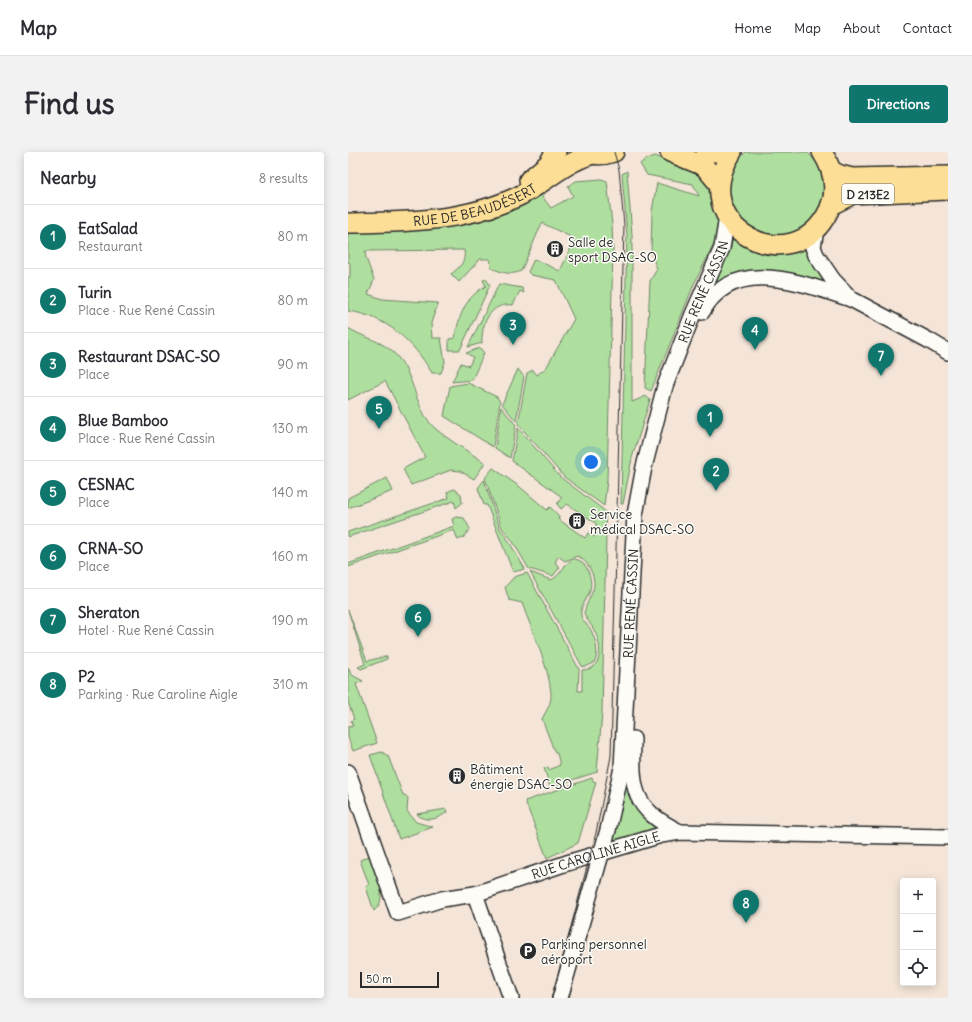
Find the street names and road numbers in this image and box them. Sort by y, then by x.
street label: RUE DE BEAUDÉSERT [412,180,539,229]
road number: D 213E2 [842,184,894,204]
street label: RUE RENÉ CASSIN [674,239,732,345]
street label: RUE RENÉ CASSIN [619,548,642,659]
street label: RUE CAROLINE AIGLE [529,827,662,883]

